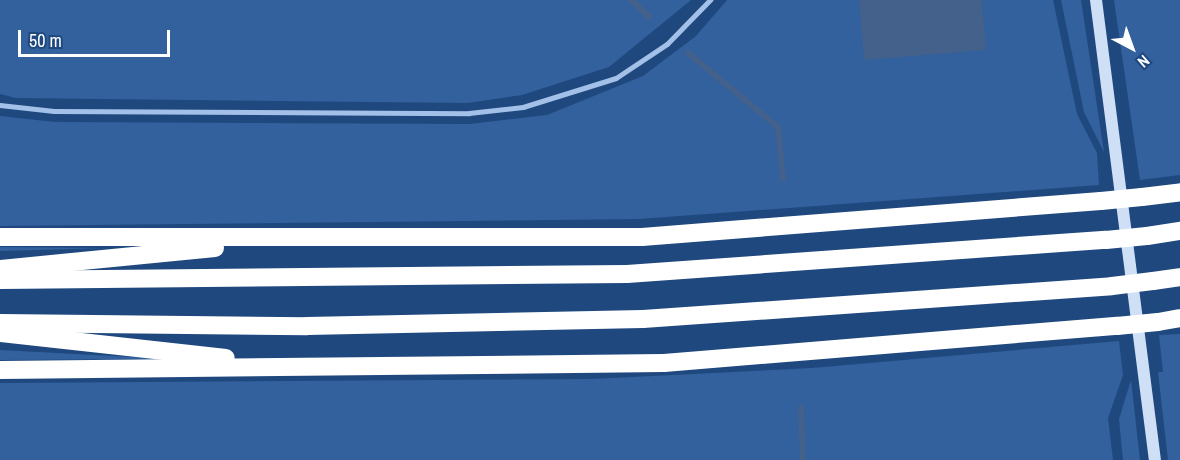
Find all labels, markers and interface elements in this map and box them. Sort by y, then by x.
scale bar [21,18,172,56]
north arrow [1102,18,1162,78]
text: 50 m [29,28,62,53]
text: N [1133,50,1155,73]

